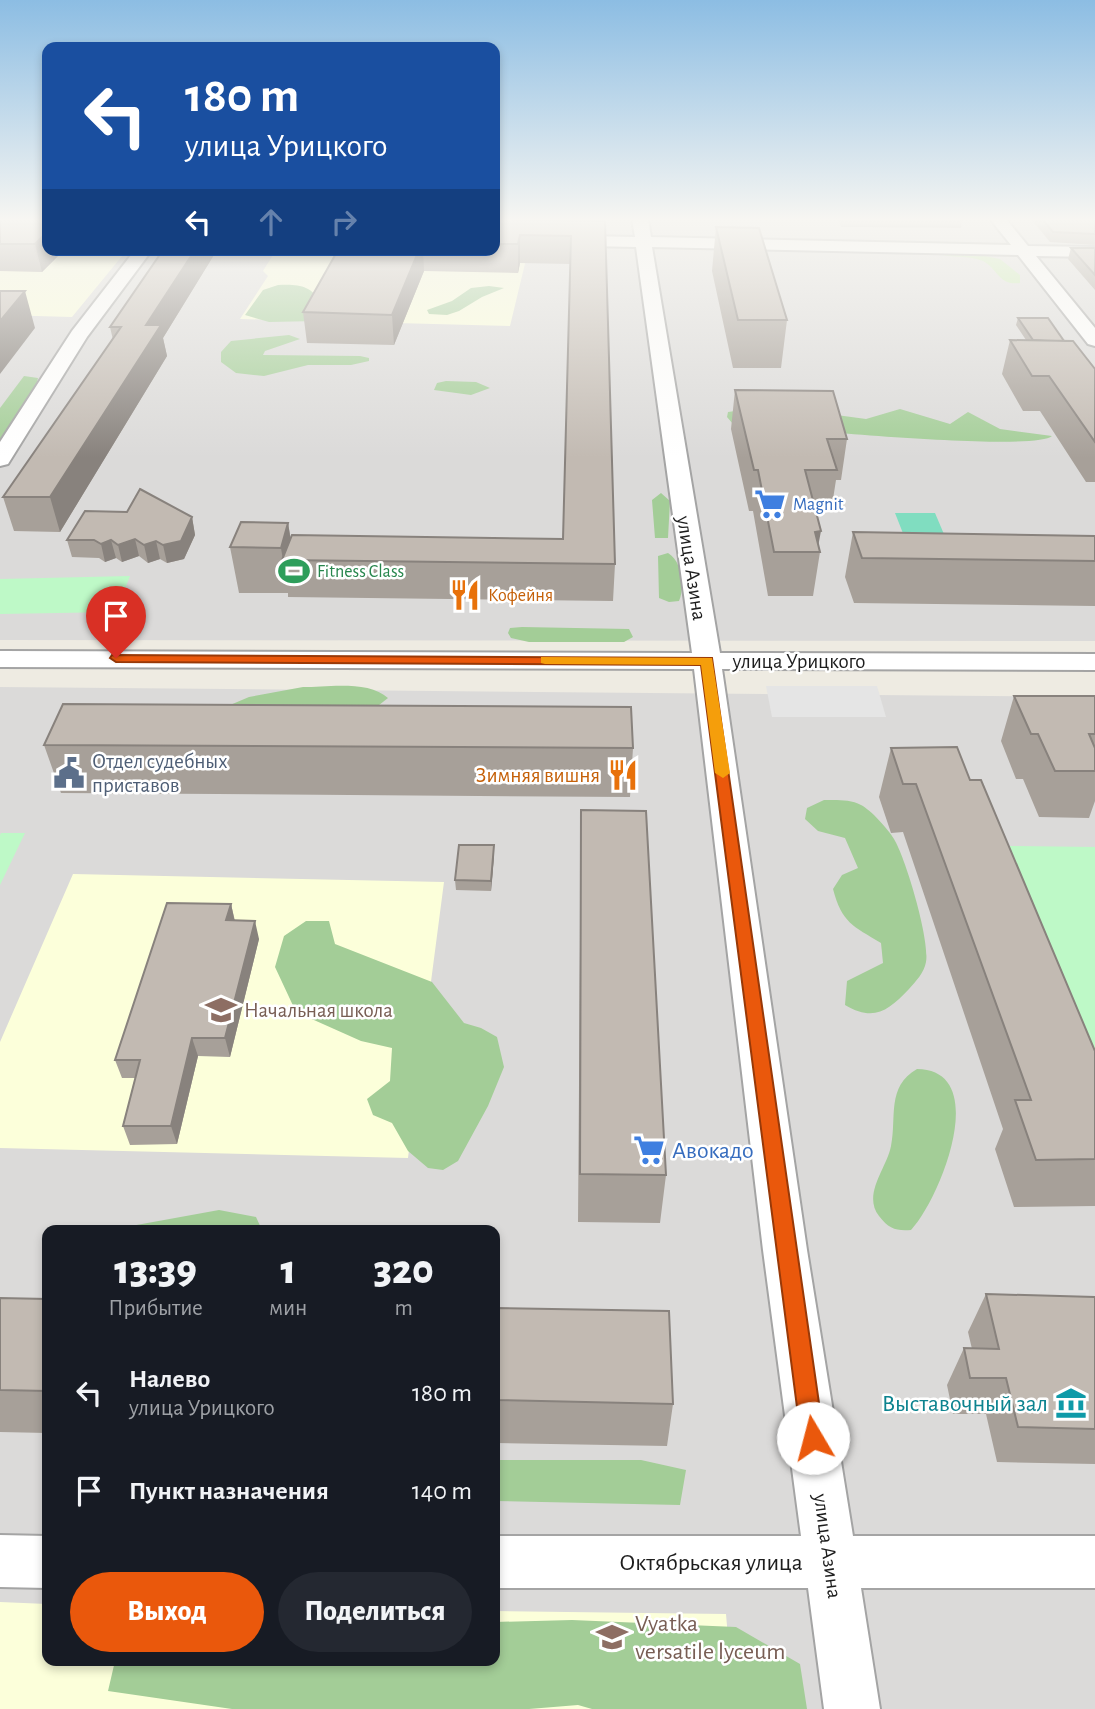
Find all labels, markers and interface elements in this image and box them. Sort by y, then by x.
icon: left [70,70,161,161]
text: 180 m [185,72,299,121]
text: улица Урицкого [185,130,388,162]
icon: left [179,203,217,241]
icon: ahead [252,203,290,241]
icon: right [325,203,363,241]
supermarket icon: Magnit [753,487,787,521]
place label: Magnit [793,496,844,514]
street label: улица Азина [673,513,710,622]
sports icon: Fitness Class [277,554,311,588]
place label: Fitness Class [317,563,404,581]
restaurant icon: Кофейня [448,578,482,612]
pin [86,586,146,658]
place label: Кофейня [488,587,553,605]
icon: arrive [97,597,135,635]
street label: улица Урицкого [732,651,865,672]
place label: Отдел судебных приставов [92,751,227,796]
public building icon: Отдел судебных приставов [52,756,86,790]
restaurant icon: Зимняя вишня [606,758,640,792]
place label: Зимняя вишня [476,765,600,786]
school or university icon: Начальная школа [204,993,238,1027]
place label: Начальная школа [244,1000,393,1021]
supermarket icon: Авокадо [632,1133,666,1167]
place label: Авокадо [672,1139,754,1163]
text: 13:39 [114,1249,197,1291]
text: 1 [280,1249,296,1291]
text: 320 [373,1249,434,1291]
text: Прибытие [108,1297,203,1320]
text: мин [269,1297,307,1320]
text: m [394,1297,413,1320]
text: Налево [129,1366,210,1392]
icon: left [70,1374,108,1412]
text: 180 m [412,1380,472,1406]
museum icon: Выставочный зал [1054,1386,1088,1420]
place label: Выставочный зал [882,1392,1048,1416]
text: улица Урицкого [129,1397,275,1420]
position arrow [776,1401,850,1475]
icon: arrive [70,1472,108,1510]
text: Пункт назначения [129,1478,329,1504]
text: 140 m [412,1478,472,1504]
street label: улица Азина [810,1491,845,1600]
street label: Октябрьская улица [619,1551,803,1575]
button: Выход [70,1572,264,1652]
button: Поделиться [278,1572,472,1652]
place label: Vyatka versatile lyceum [635,1612,785,1664]
school or university icon: Vyatka versatile lyceum [595,1620,629,1654]

